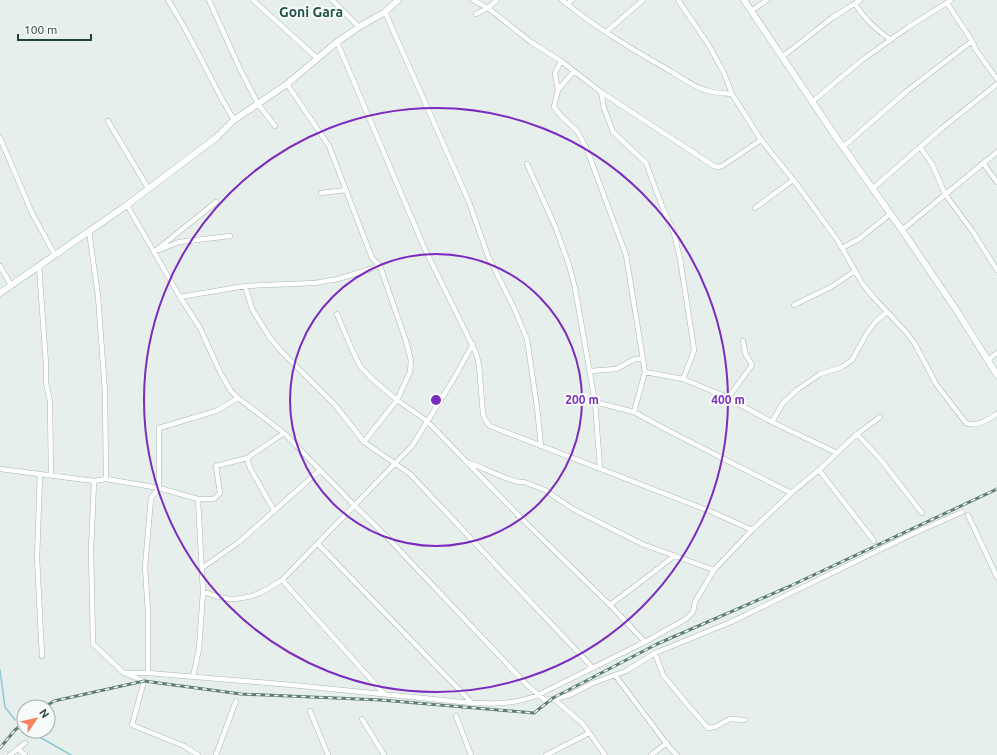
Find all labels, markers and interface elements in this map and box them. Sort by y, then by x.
district label: Goni Gara [279,4,343,20]
scale bar [18,16,91,42]
text: 100 m [24,23,57,36]
centre of rings [429,393,443,407]
text: 200 m [565,393,599,406]
text: 400 m [711,393,745,406]
north arrow [16,699,56,739]
text: N [37,707,52,720]

